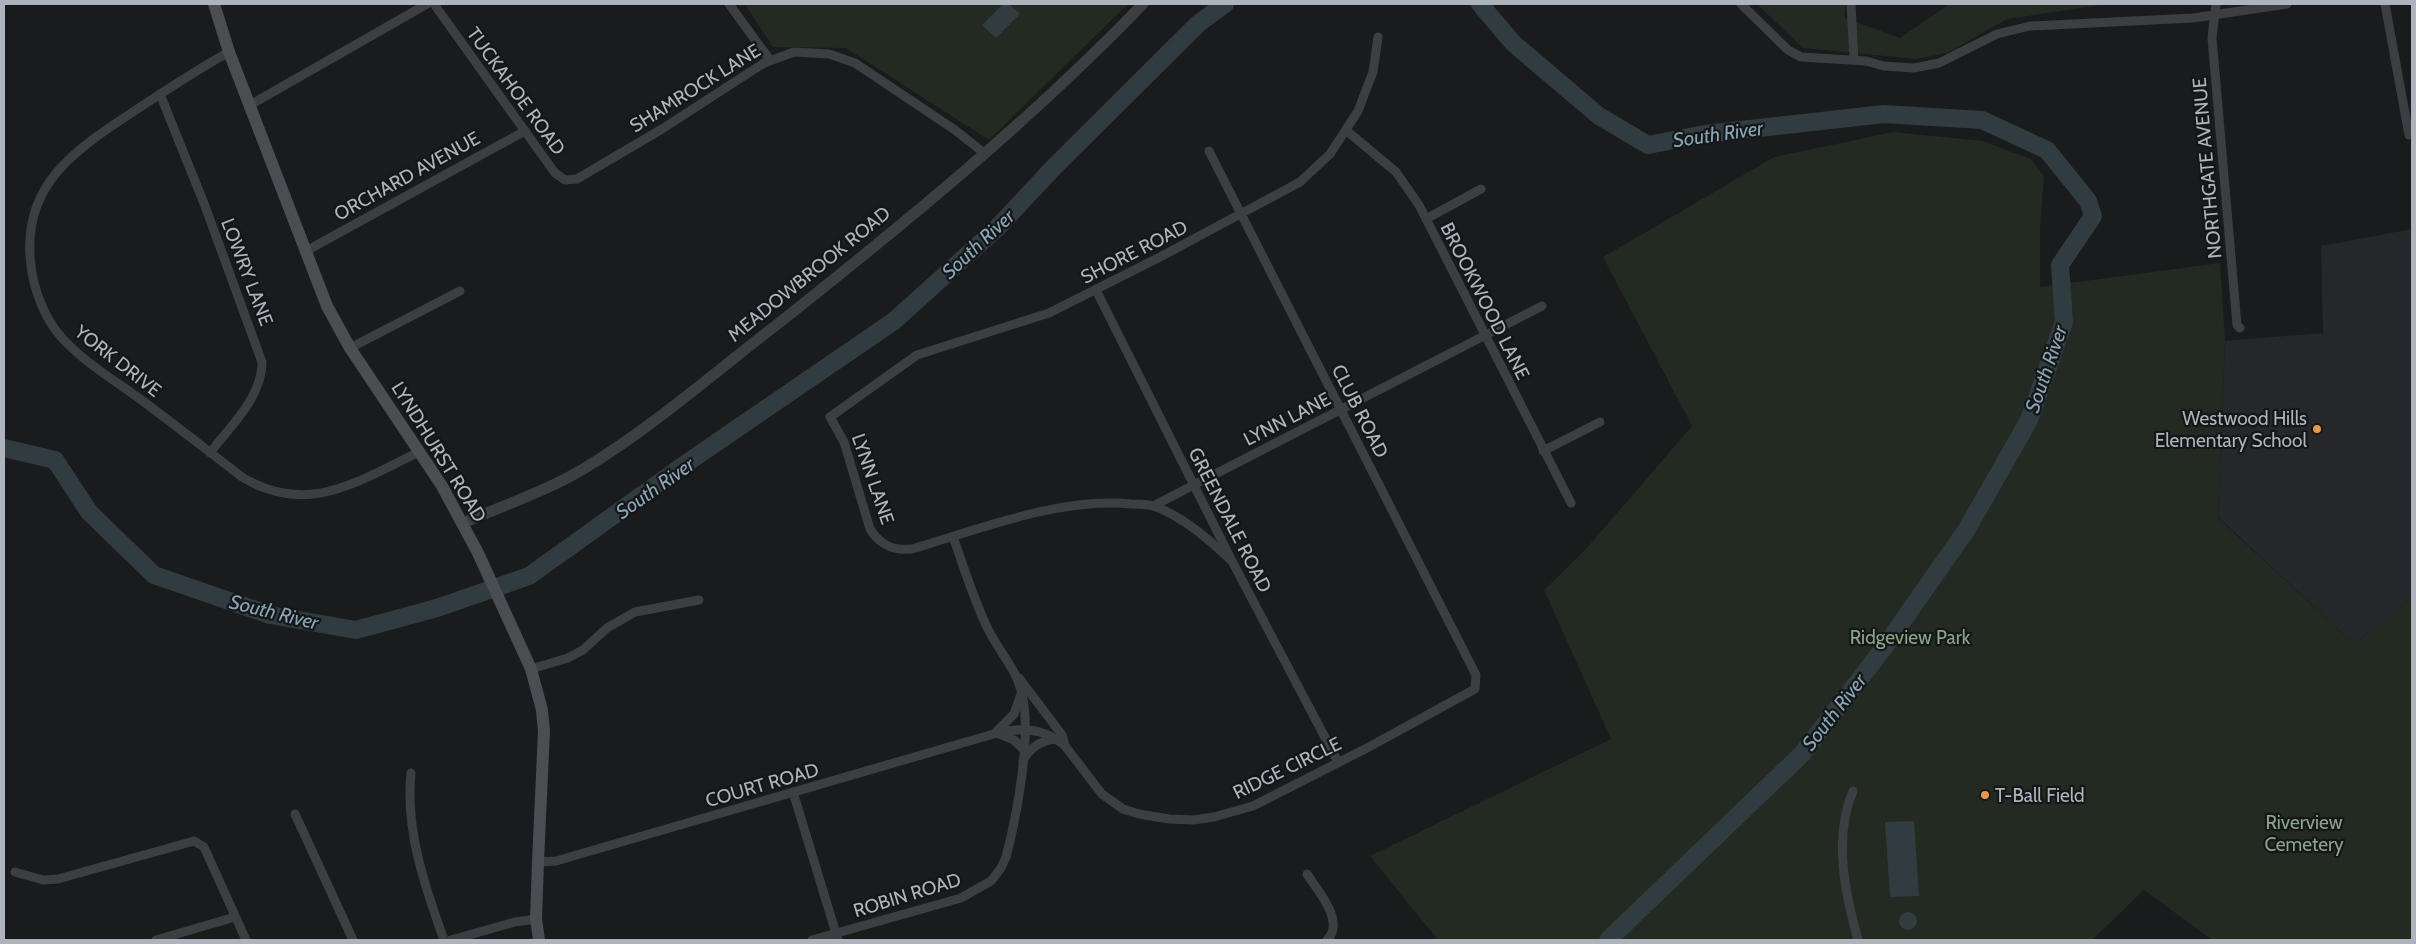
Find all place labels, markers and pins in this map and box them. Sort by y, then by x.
place label: Westwood Hills Elementary School [2155,407,2308,452]
marker: Westwood Hills Elementary School [2311,423,2323,435]
place label: T-Ball Field [1995,784,2085,807]
marker: T-Ball Field [1979,789,1991,801]

